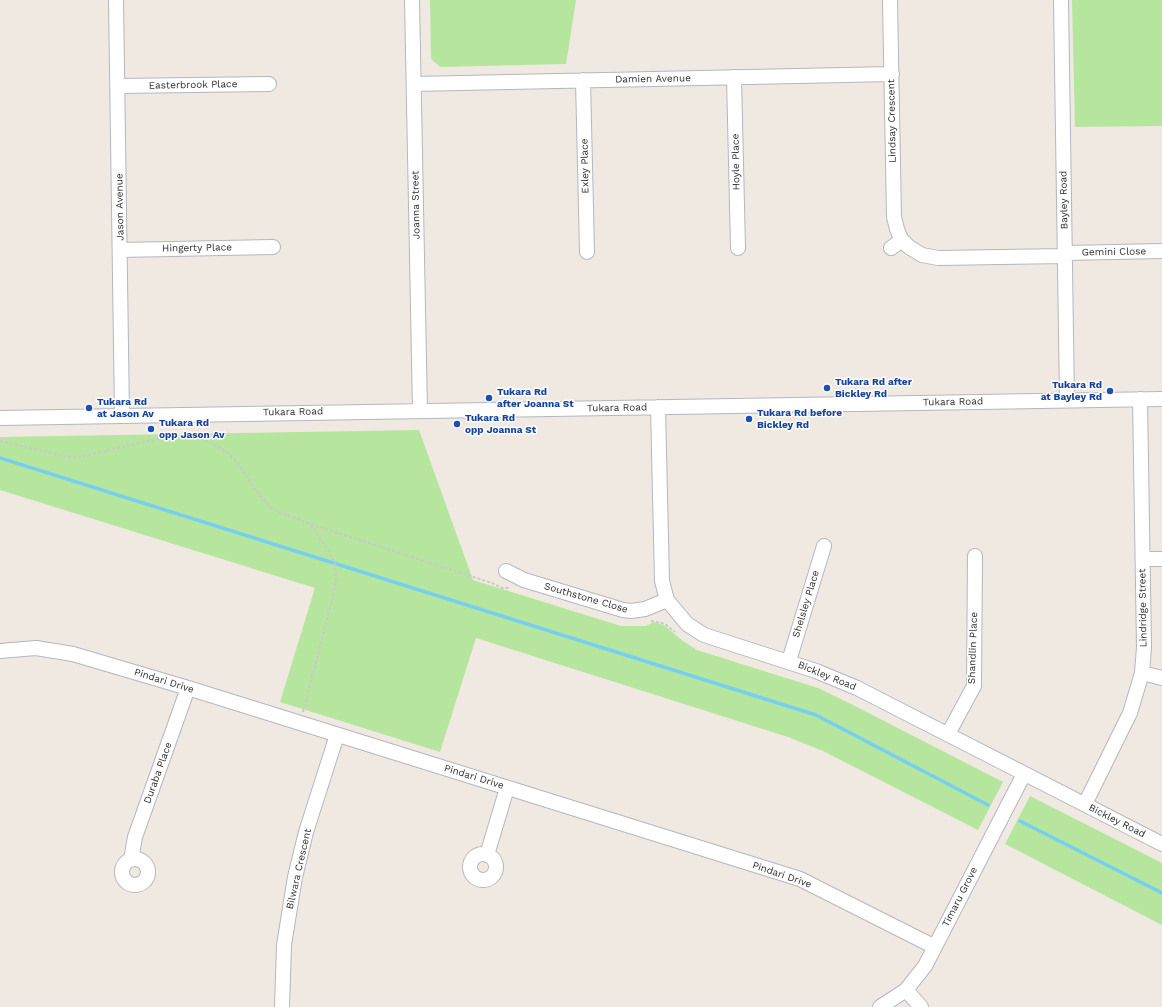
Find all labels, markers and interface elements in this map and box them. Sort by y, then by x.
street label: Damien Avenue [615,72,691,86]
street label: Easterbrook Place [148,78,238,92]
street label: Lindsay Crescent [885,79,899,163]
street label: Hoyle Place [730,134,742,190]
street label: Exley Place [579,138,591,194]
street label: Joanna Street [409,171,423,239]
street label: Bayley Road [1057,171,1071,229]
street label: Jason Avenue [113,173,127,241]
street label: Hingerty Place [162,241,232,255]
street label: Gemini Close [1082,245,1146,259]
place label: Tukara Rd after Bickley Rd [835,376,912,400]
place label: Tukara Rd at Bayley Rd [1041,379,1102,402]
marker: Tukara Rd after Bickley Rd [822,383,832,393]
place label: Tukara Rd after Joanna St [497,386,574,410]
marker: Tukara Rd at Bayley Rd [1105,386,1115,396]
marker: Tukara Rd after Joanna St [484,393,494,403]
street label: Tukara Road [923,395,983,409]
place label: Tukara Rd at Jason Av [97,396,154,420]
street label: Tukara Road [587,401,647,415]
marker: Tukara Rd at Jason Av [84,403,94,413]
street label: Tukara Road [263,405,323,419]
place label: Tukara Rd before Bickley Rd [757,407,842,430]
place label: Tukara Rd opp Joanna St [465,412,536,436]
marker: Tukara Rd before Bickley Rd [744,414,754,424]
place label: Tukara Rd opp Jason Av [159,417,225,440]
marker: Tukara Rd opp Joanna St [452,419,462,429]
marker: Tukara Rd opp Jason Av [146,424,156,434]
street label: Shelsley Place [790,569,822,639]
street label: Lindridge Street [1136,569,1150,647]
street label: Southstone Close [543,580,629,616]
street label: Shandlin Place [966,612,980,684]
street label: Bickley Road [796,659,858,693]
street label: Pindari Drive [133,666,195,696]
street label: Duraba Place [141,741,175,805]
street label: Pindari Drive [443,762,505,792]
street label: Bickley Road [1087,802,1147,840]
street label: Bilwara Crescent [284,827,314,911]
street label: Pindari Drive [751,859,813,891]
street label: Timaru Grove [940,865,980,929]

